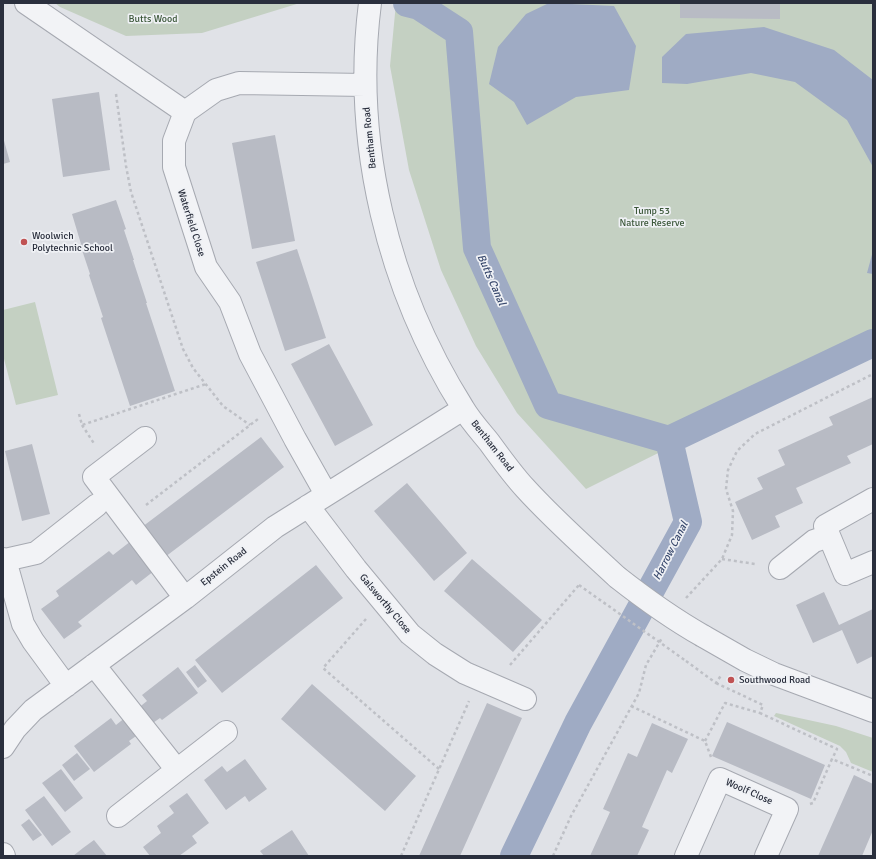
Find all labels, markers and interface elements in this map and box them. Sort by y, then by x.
park label: Butts Wood [129,13,177,25]
street label: Bentham Road [361,106,379,170]
street label: Waterfield Close [174,188,208,258]
park label: Tump 53 Nature Reserve [619,205,685,228]
place label: Woolwich Polytechnic School [32,230,113,254]
marker: Woolwich Polytechnic School [19,237,29,247]
water label: Butts Canal [474,252,508,308]
street label: Bentham Road [468,418,516,474]
water label: Harrow Canal [651,520,691,582]
street label: Epstein Road [198,545,250,589]
street label: Galsworthy Close [357,572,413,636]
place label: Southwood Road [739,674,810,686]
marker: Southwood Road [726,675,736,685]
street label: Woolf Close [724,776,774,808]

